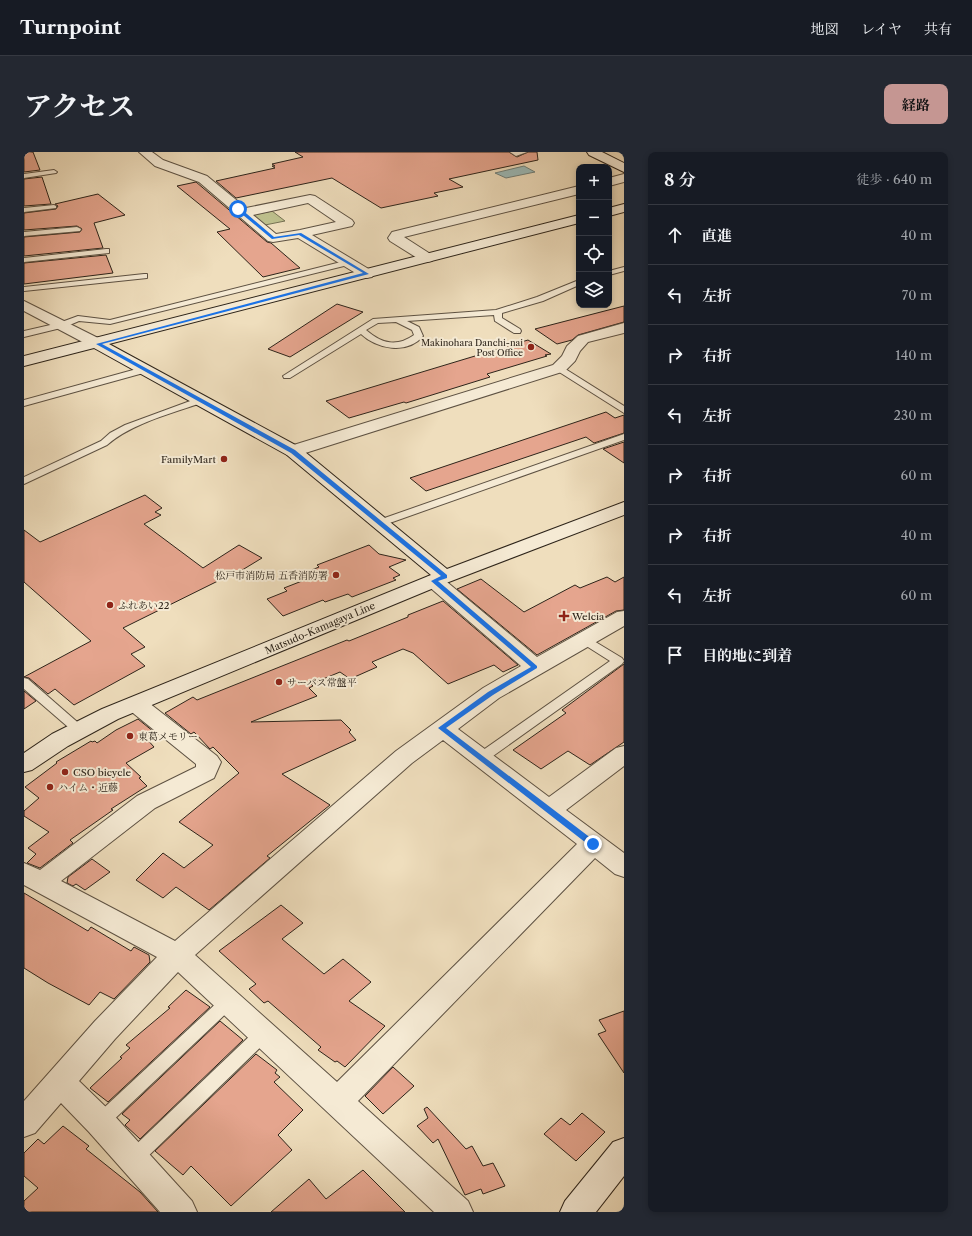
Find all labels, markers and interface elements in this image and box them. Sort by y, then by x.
text: Turnpoint [20,16,121,39]
text: 地図 [811,20,839,38]
text: レイヤ [861,20,902,38]
text: 共有 [924,20,952,38]
button: 経路 [884,84,948,124]
text: アクセス [24,89,135,123]
map controls [576,164,612,308]
button: + [576,164,612,200]
text: 8 分 [664,170,696,190]
text: 徒歩 · 640 m [856,171,932,187]
route start [229,200,247,218]
button: − [576,200,612,236]
icon: ahead [664,224,686,246]
text: 直進 [702,226,732,245]
text: 40 m [901,227,932,243]
button: locate [576,236,612,272]
button: layers [576,272,612,308]
icon: left [664,284,686,306]
text: 左折 [702,286,732,305]
text: 70 m [902,287,932,303]
place label: Makinohara Danchi-nai Post Office [421,337,523,358]
marker: Makinohara Danchi-nai Post Office [526,342,536,352]
icon: right [664,344,686,366]
text: 右折 [702,346,732,365]
text: 140 m [895,347,932,363]
icon: left [664,404,686,426]
text: 左折 [702,406,732,425]
text: 230 m [894,407,932,423]
place label: FamilyMart [161,453,216,466]
marker: FamilyMart [219,454,229,464]
icon: right [664,464,686,486]
text: 右折 [702,466,732,485]
text: 60 m [901,467,932,483]
icon: right [664,524,686,546]
text: 右折 [702,526,732,545]
text: 40 m [901,527,932,543]
place label: 松戸市消防局 五香消防署 [215,569,328,582]
marker: 松戸市消防局 五香消防署 [331,570,341,580]
icon: left [664,584,686,606]
text: 左折 [702,586,732,605]
text: 60 m [901,587,932,603]
place label: ふれあい22 [118,599,170,612]
street label: Matsudo-Kamagaya Line [263,599,377,657]
marker: ふれあい22 [105,600,115,610]
place label: Welcia [571,610,605,623]
marker: Welcia [559,611,569,621]
icon: arrive [664,644,686,666]
text: 目的地に到着 [702,646,792,665]
place label: サーパス常盤平 [287,676,357,689]
marker: サーパス常盤平 [274,677,284,687]
place label: 東葛メモリー [138,730,198,743]
marker: 東葛メモリー [125,731,135,741]
place label: CSO bicycle [73,766,131,779]
marker: CSO bicycle [60,767,70,777]
place label: ハイム・近藤 [58,781,118,794]
marker: ハイム・近藤 [45,782,55,792]
route end [584,835,602,853]

